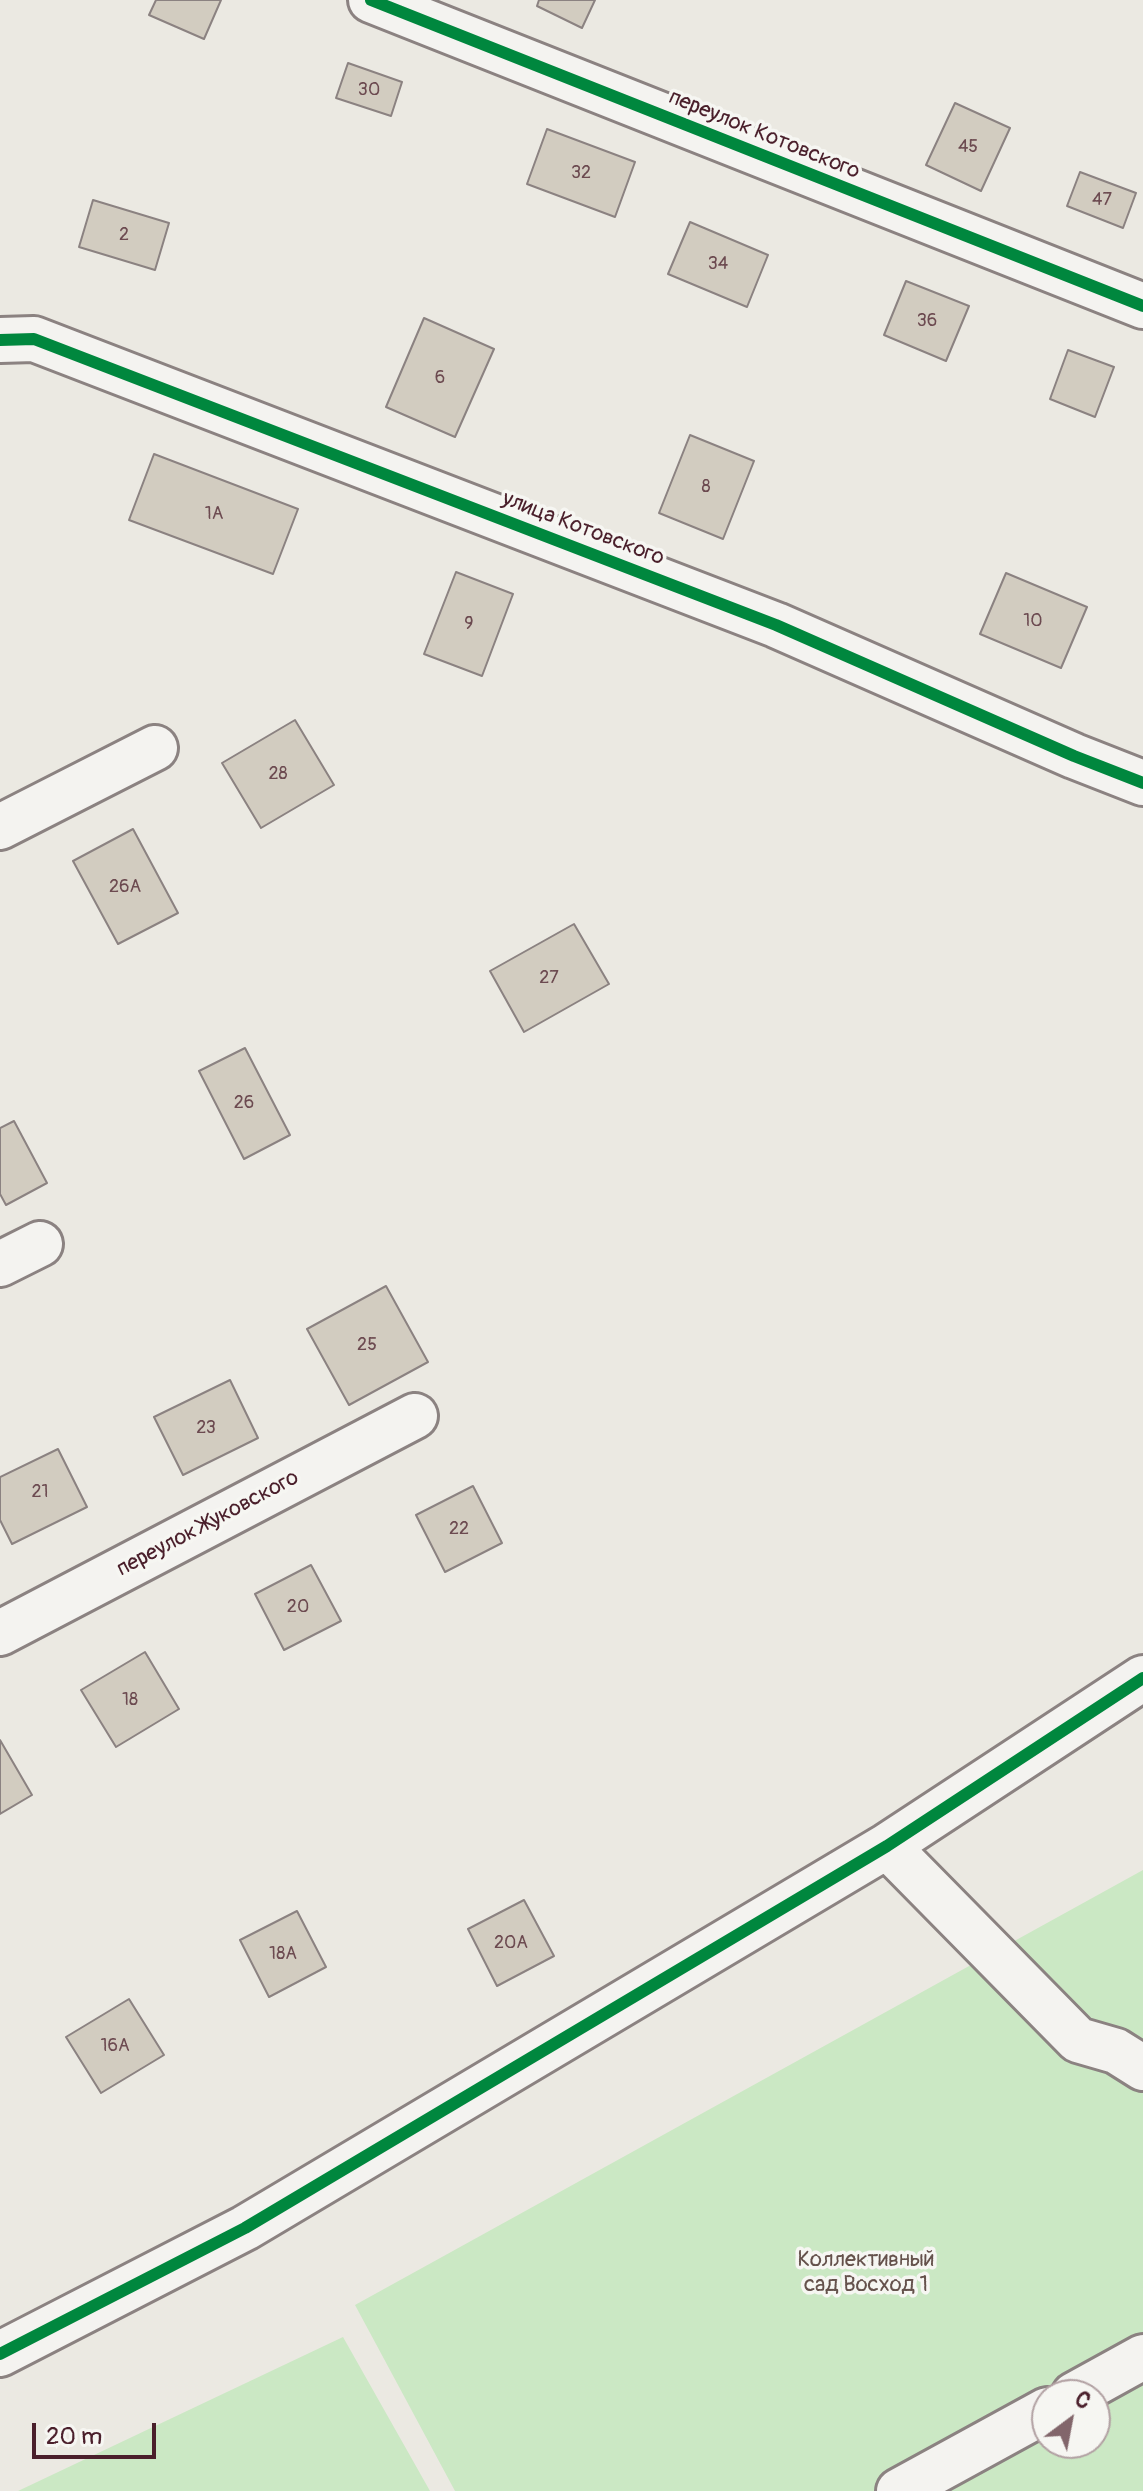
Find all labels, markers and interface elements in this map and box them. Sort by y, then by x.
house number: 30 [358,79,380,101]
street label: переулок Котовского [665,85,863,185]
house number: 45 [958,136,978,158]
house number: 32 [571,162,591,184]
house number: 47 [1092,189,1112,211]
house number: 2 [119,224,129,246]
house number: 34 [708,253,728,275]
house number: 36 [917,310,937,332]
house number: 6 [435,367,445,389]
house number: 8 [701,476,711,498]
street label: улица Котовского [498,486,668,572]
house number: 1А [205,503,223,525]
house number: 10 [1023,610,1043,632]
house number: 9 [464,613,474,635]
house number: 28 [268,763,288,785]
house number: 26А [109,876,141,898]
house number: 27 [539,967,559,989]
house number: 26 [234,1092,254,1114]
house number: 25 [357,1334,377,1356]
house number: 23 [196,1417,216,1439]
street label: переулок Жуковского [112,1465,304,1583]
house number: 21 [31,1481,49,1503]
house number: 22 [449,1518,469,1540]
house number: 20 [287,1596,309,1618]
house number: 18 [122,1689,138,1711]
house number: 20А [494,1932,528,1954]
house number: 18А [269,1943,297,1965]
house number: 16А [100,2035,130,2057]
park label: Коллективный сад Восход 1 [797,2247,935,2298]
north arrow [1031,2379,1111,2459]
text: С [1069,2385,1096,2416]
scale bar [36,2407,160,2457]
text: 20 m [46,2422,102,2451]

